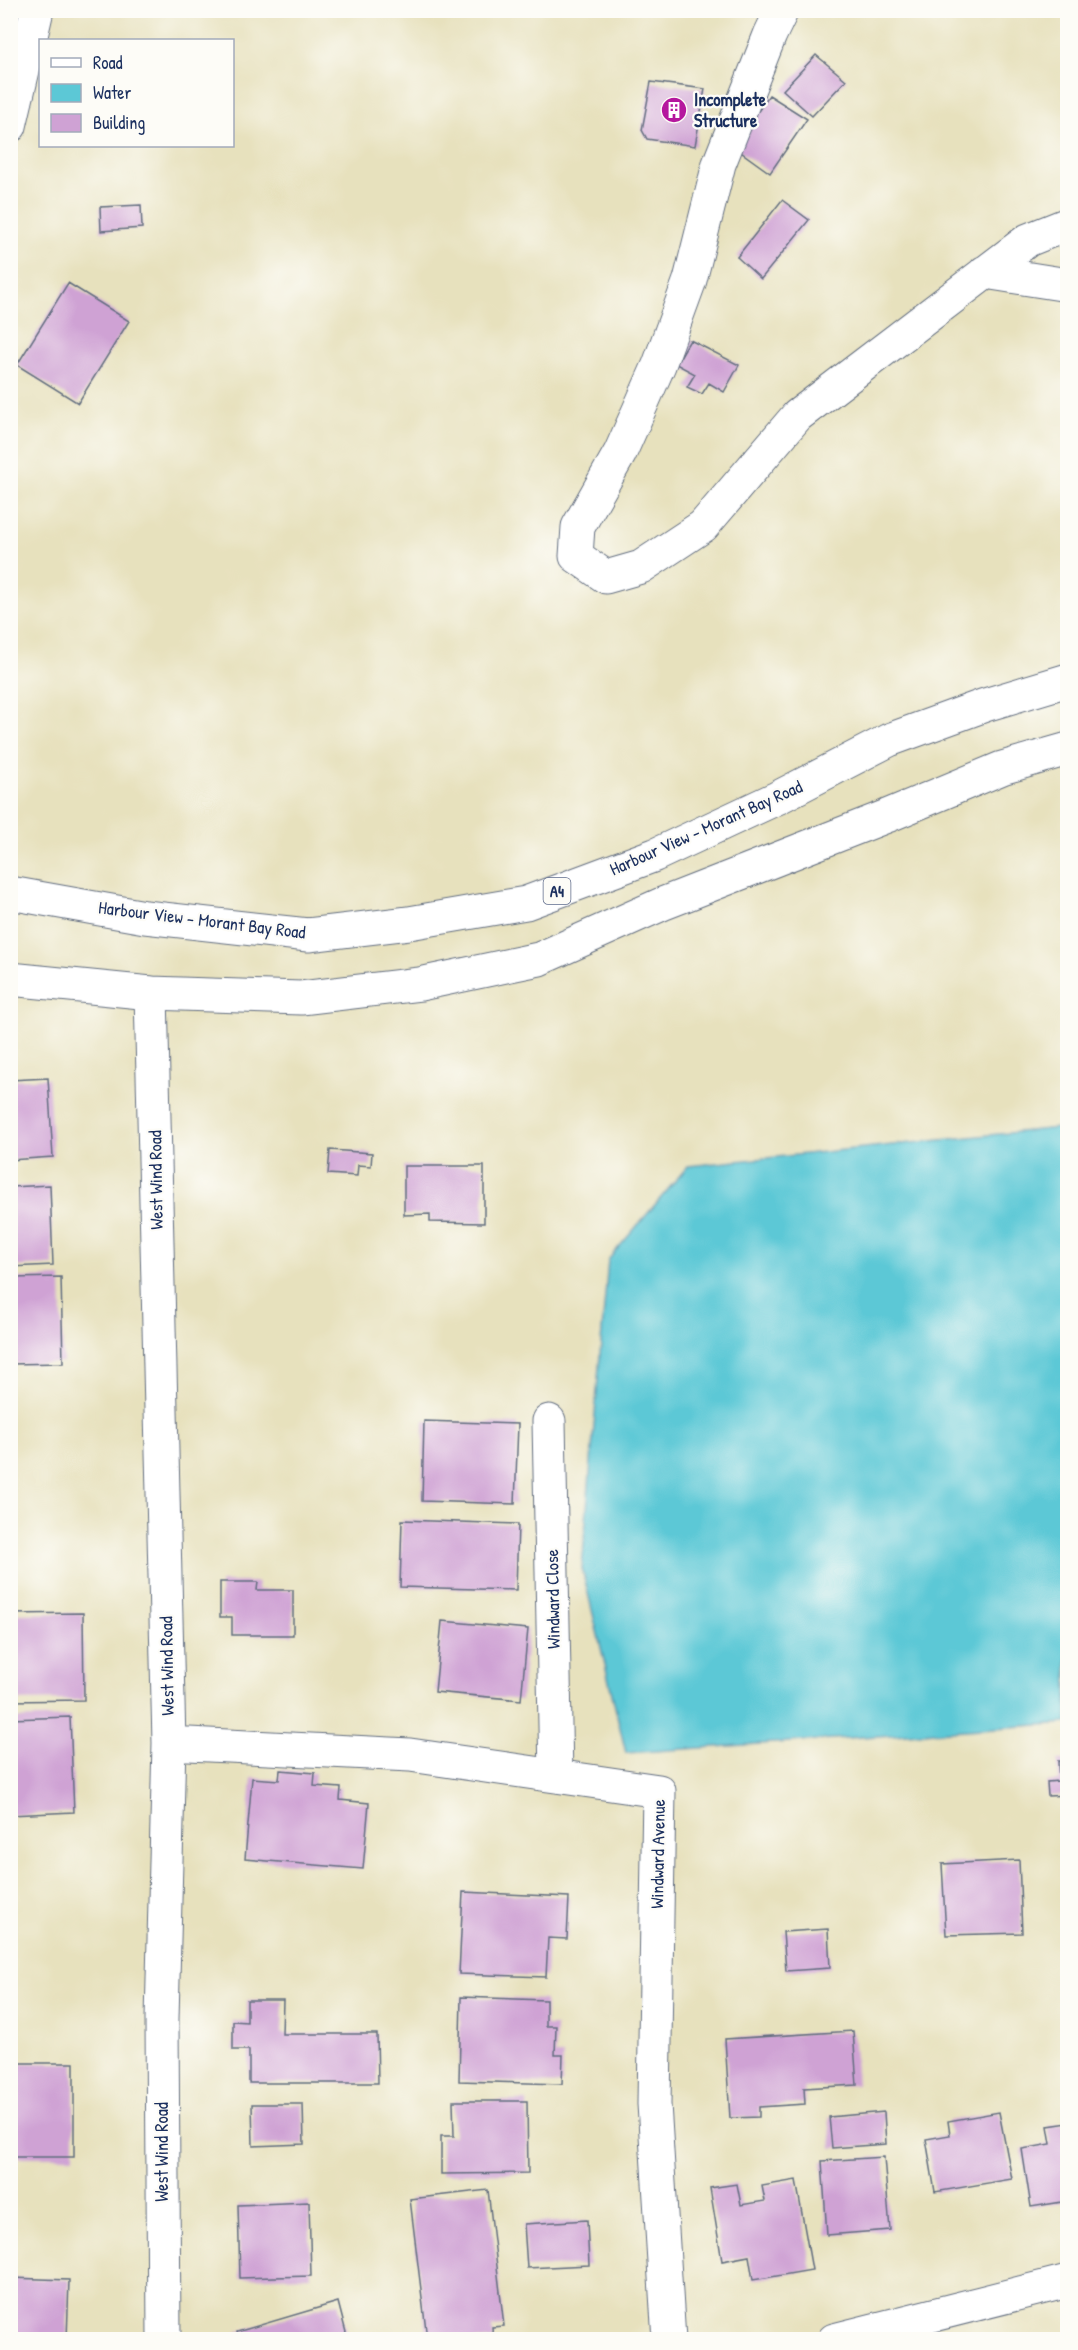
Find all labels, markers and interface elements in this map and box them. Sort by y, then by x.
legend [39,39,234,147]
text: Road [93,50,123,75]
text: Water [93,80,131,105]
place label: Incomplete Structure [694,87,767,133]
building icon: Incomplete Structure [659,95,689,125]
text: Building [93,110,145,135]
street label: Harbour View - Morant Bay Road [606,774,806,881]
road number: A4 [544,878,570,904]
street label: Harbour View - Morant Bay Road [97,894,307,945]
street label: West Wind Road [142,1130,169,1230]
street label: Windward Close [539,1549,566,1649]
street label: West Wind Road [153,1616,180,1716]
street label: Windward Avenue [644,1799,671,1909]
street label: West Wind Road [149,2102,174,2202]

